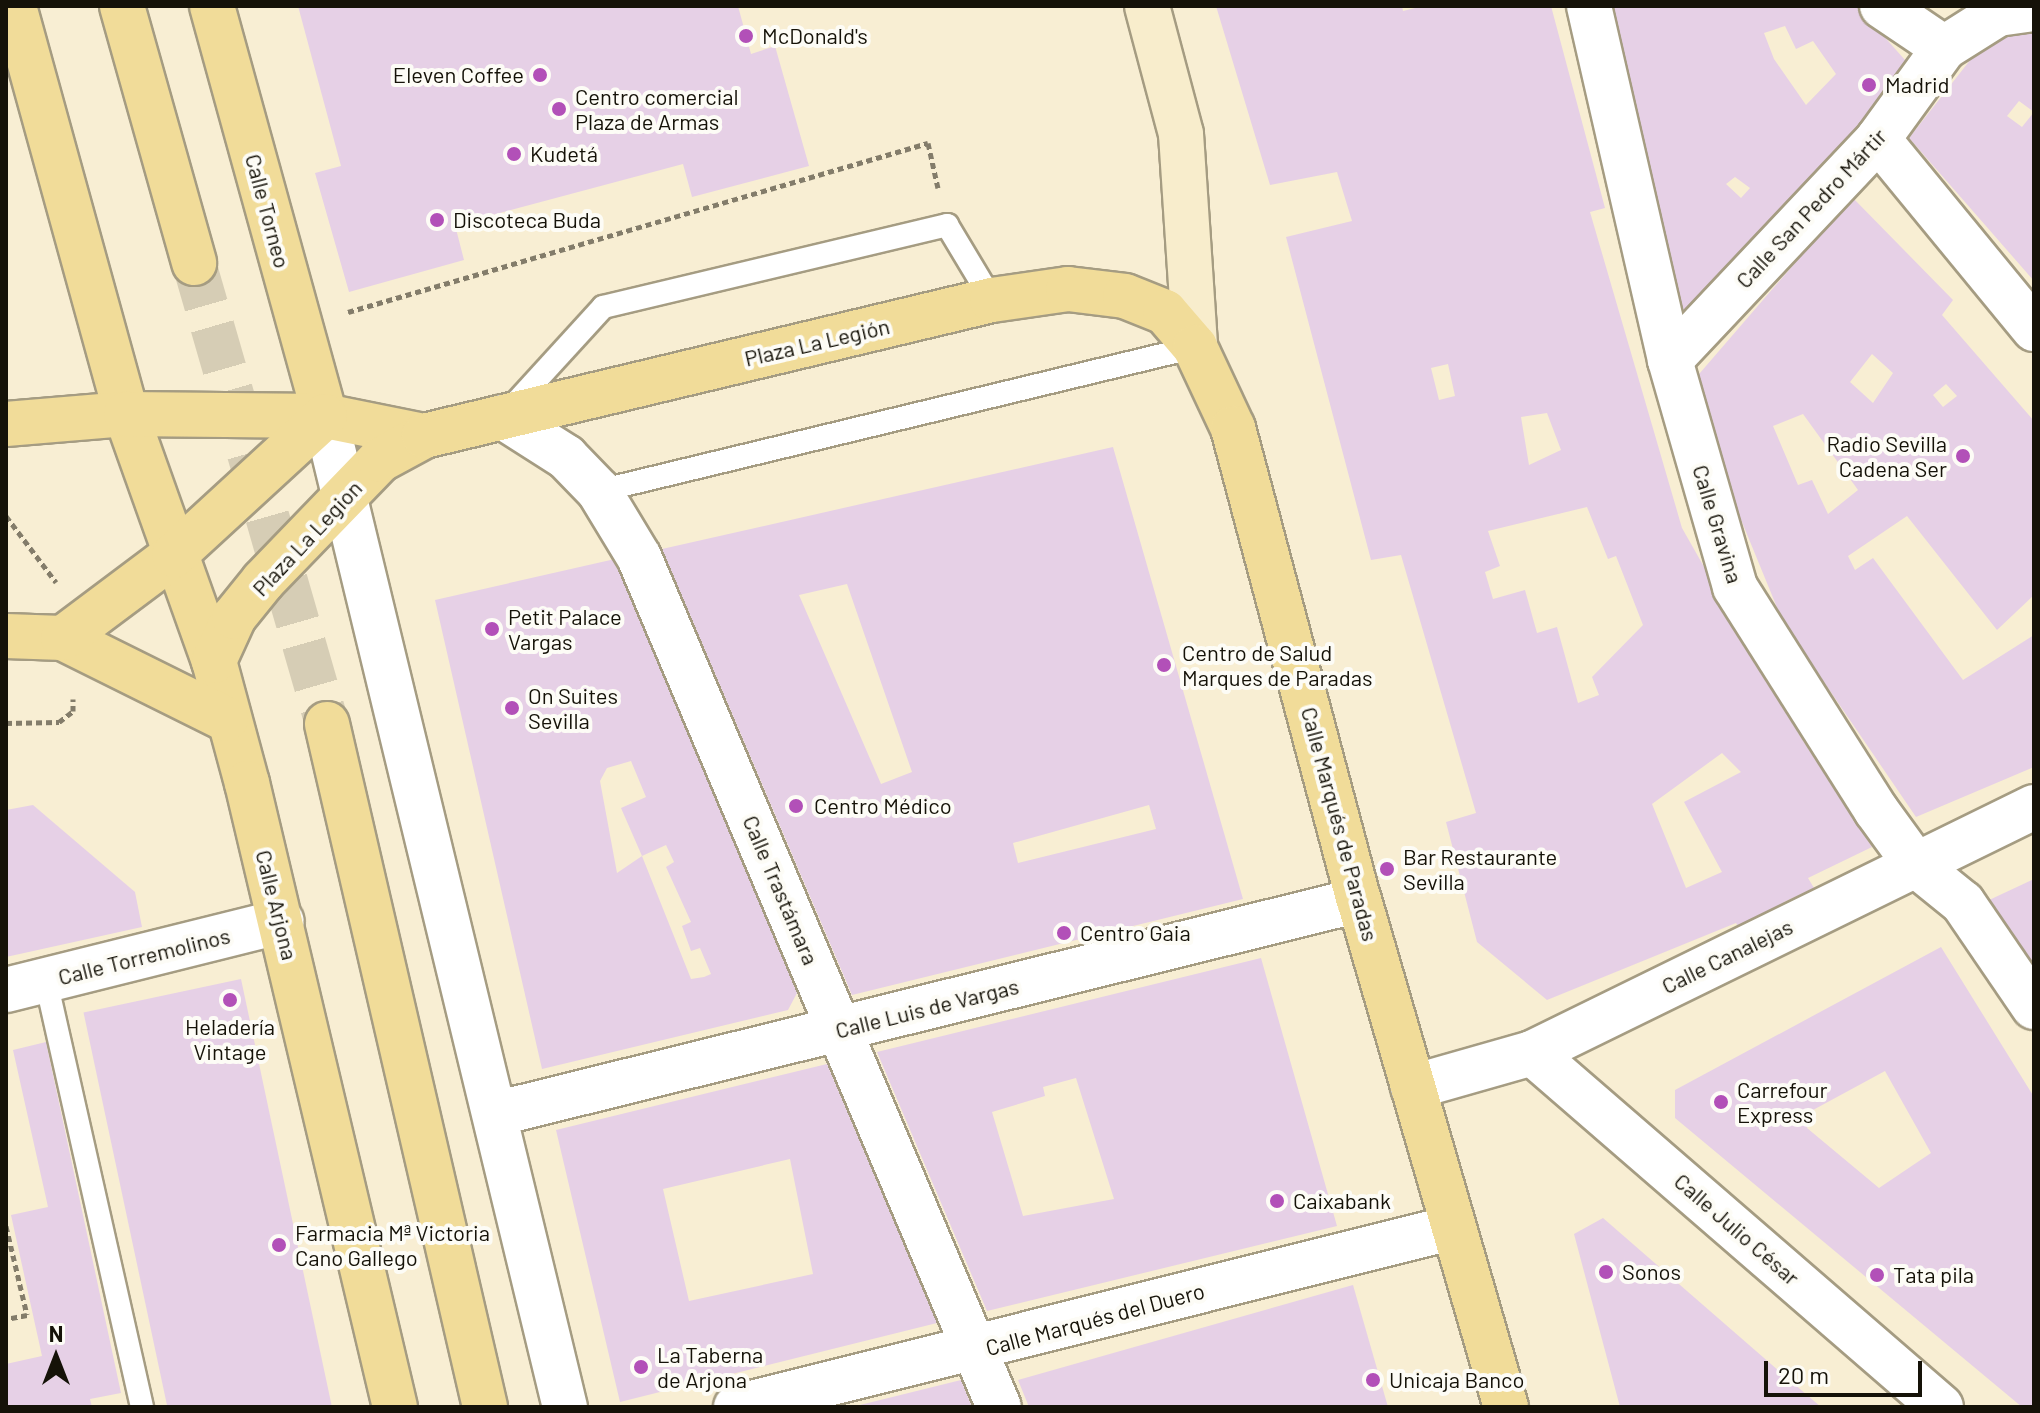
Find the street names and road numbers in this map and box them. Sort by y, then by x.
street label: Calle San Pedro Mártir [1730,123,1892,293]
street label: Calle Torneo [240,151,296,271]
street label: Plaza La Legión [742,312,892,372]
street label: Calle Gravina [1687,462,1749,586]
street label: Plaza La Legion [247,475,367,601]
street label: Calle Marqués de Paradas [1296,704,1384,944]
street label: Calle Trastámara [738,811,824,969]
street label: Calle Arjona [251,847,303,963]
street label: Calle Canalejas [1657,913,1797,999]
street label: Calle Torremolinos [55,922,233,990]
street label: Calle Luis de Vargas [833,972,1021,1044]
street label: Calle Julio César [1669,1168,1805,1290]
street label: Calle Marqués del Duero [983,1277,1207,1361]

